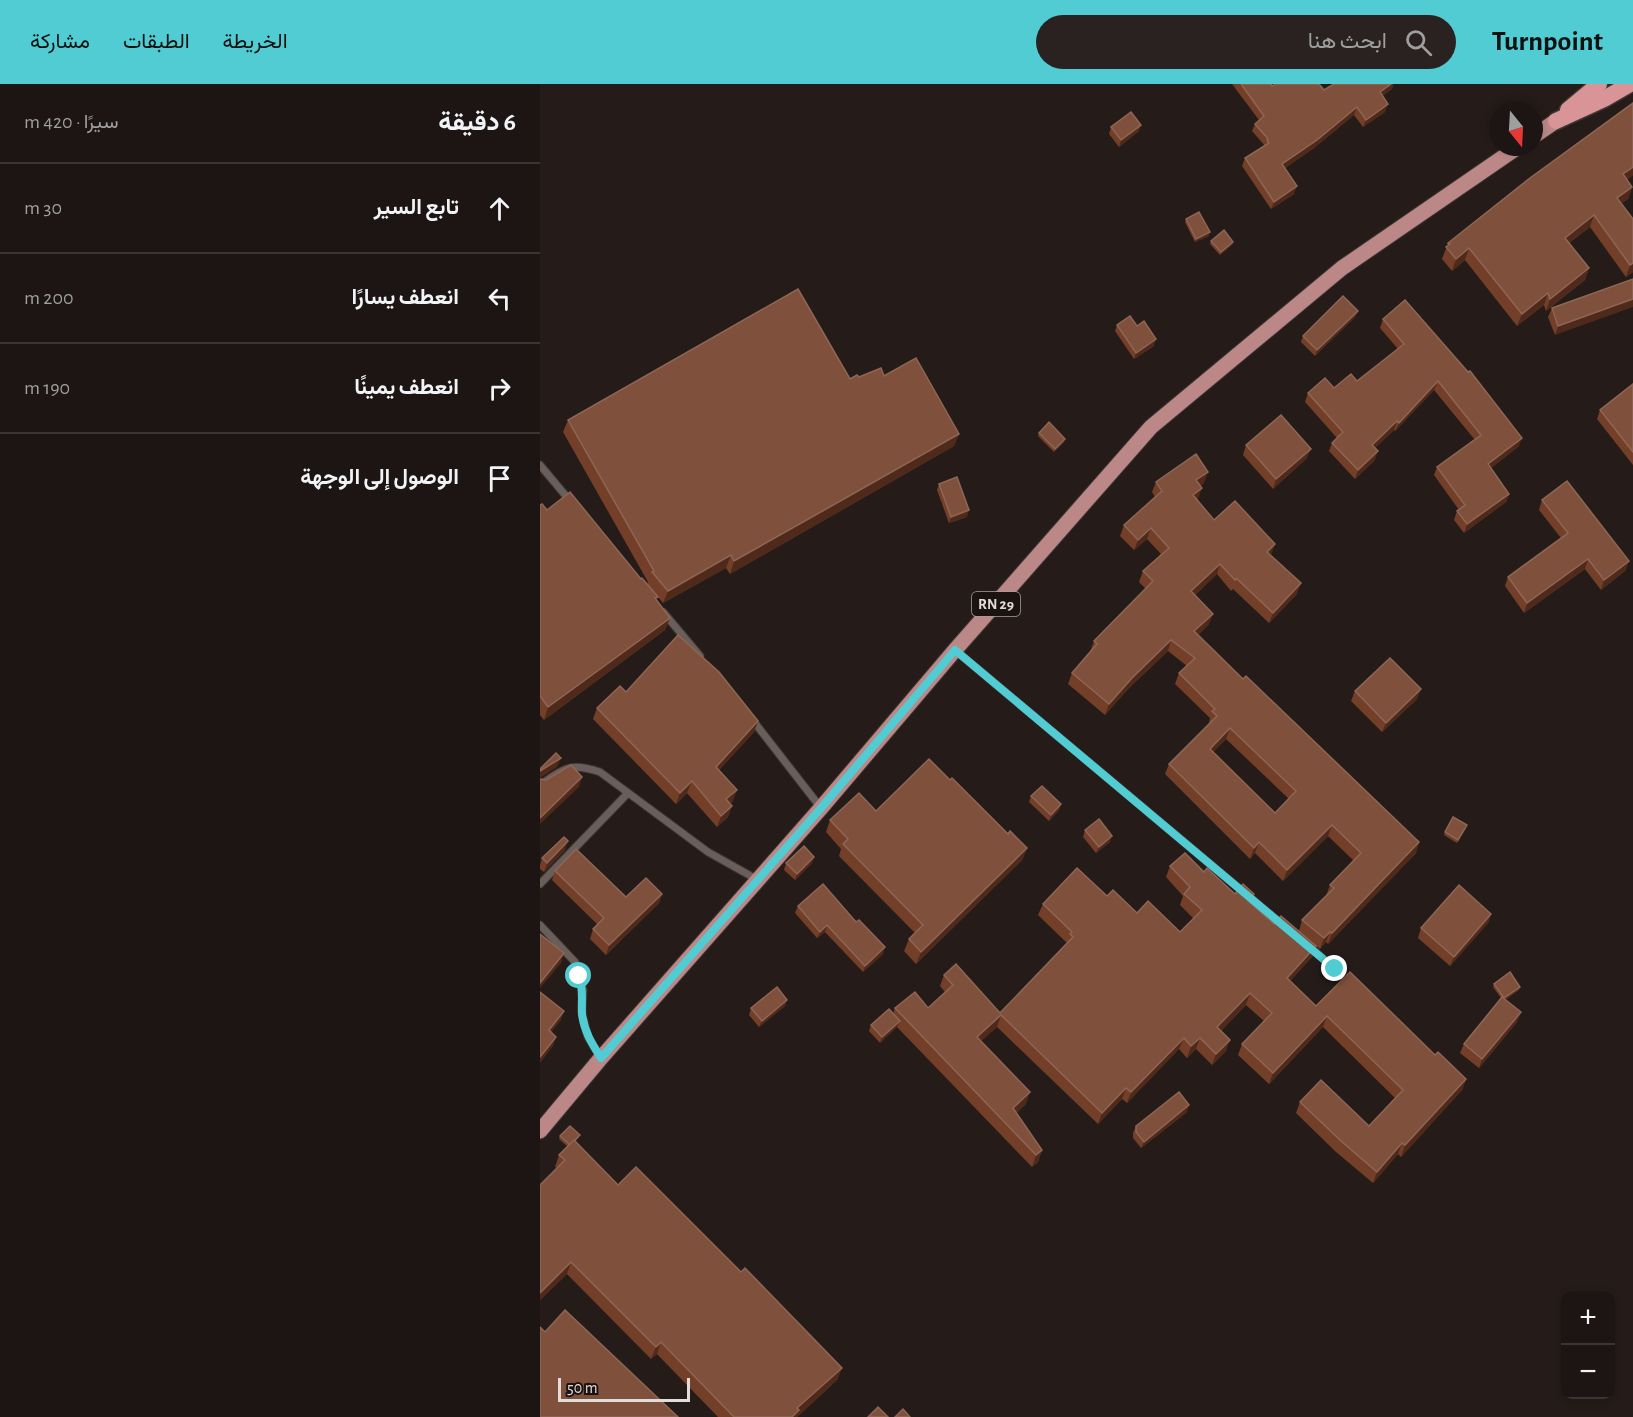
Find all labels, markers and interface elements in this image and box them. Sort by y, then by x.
search box [1036,15,1456,69]
icon: search [1402,26,1435,59]
text: Turnpoint [1492,28,1603,56]
text: ابحث هنا [1308,30,1387,52]
text: مشاركة [30,31,90,52]
text: الطبقات [123,31,190,52]
text: الخريطة [223,31,288,52]
north arrow [1489,102,1543,156]
text: 6 دقيقة [438,109,516,135]
text: سيرًا · 420 m [24,112,118,132]
icon: ahead [483,192,516,225]
text: تابع السير [374,196,459,218]
text: 30 m [24,198,62,218]
icon: left [483,282,516,315]
text: انعطف يسارًا [352,286,459,308]
text: 200 m [24,288,74,308]
icon: right [483,372,516,405]
text: انعطف يمينًا [354,376,459,398]
text: 190 m [24,378,70,398]
icon: arrive [483,462,516,495]
text: الوصول إلى الوجهة [300,466,459,488]
road number: RN 29 [972,592,1020,616]
route end [1321,955,1347,981]
route start [565,962,591,988]
map controls [1561,1291,1615,1399]
button: + [1561,1291,1615,1345]
button: − [1561,1345,1615,1399]
scale bar [558,1375,690,1402]
text: 50 m [567,1380,598,1396]

